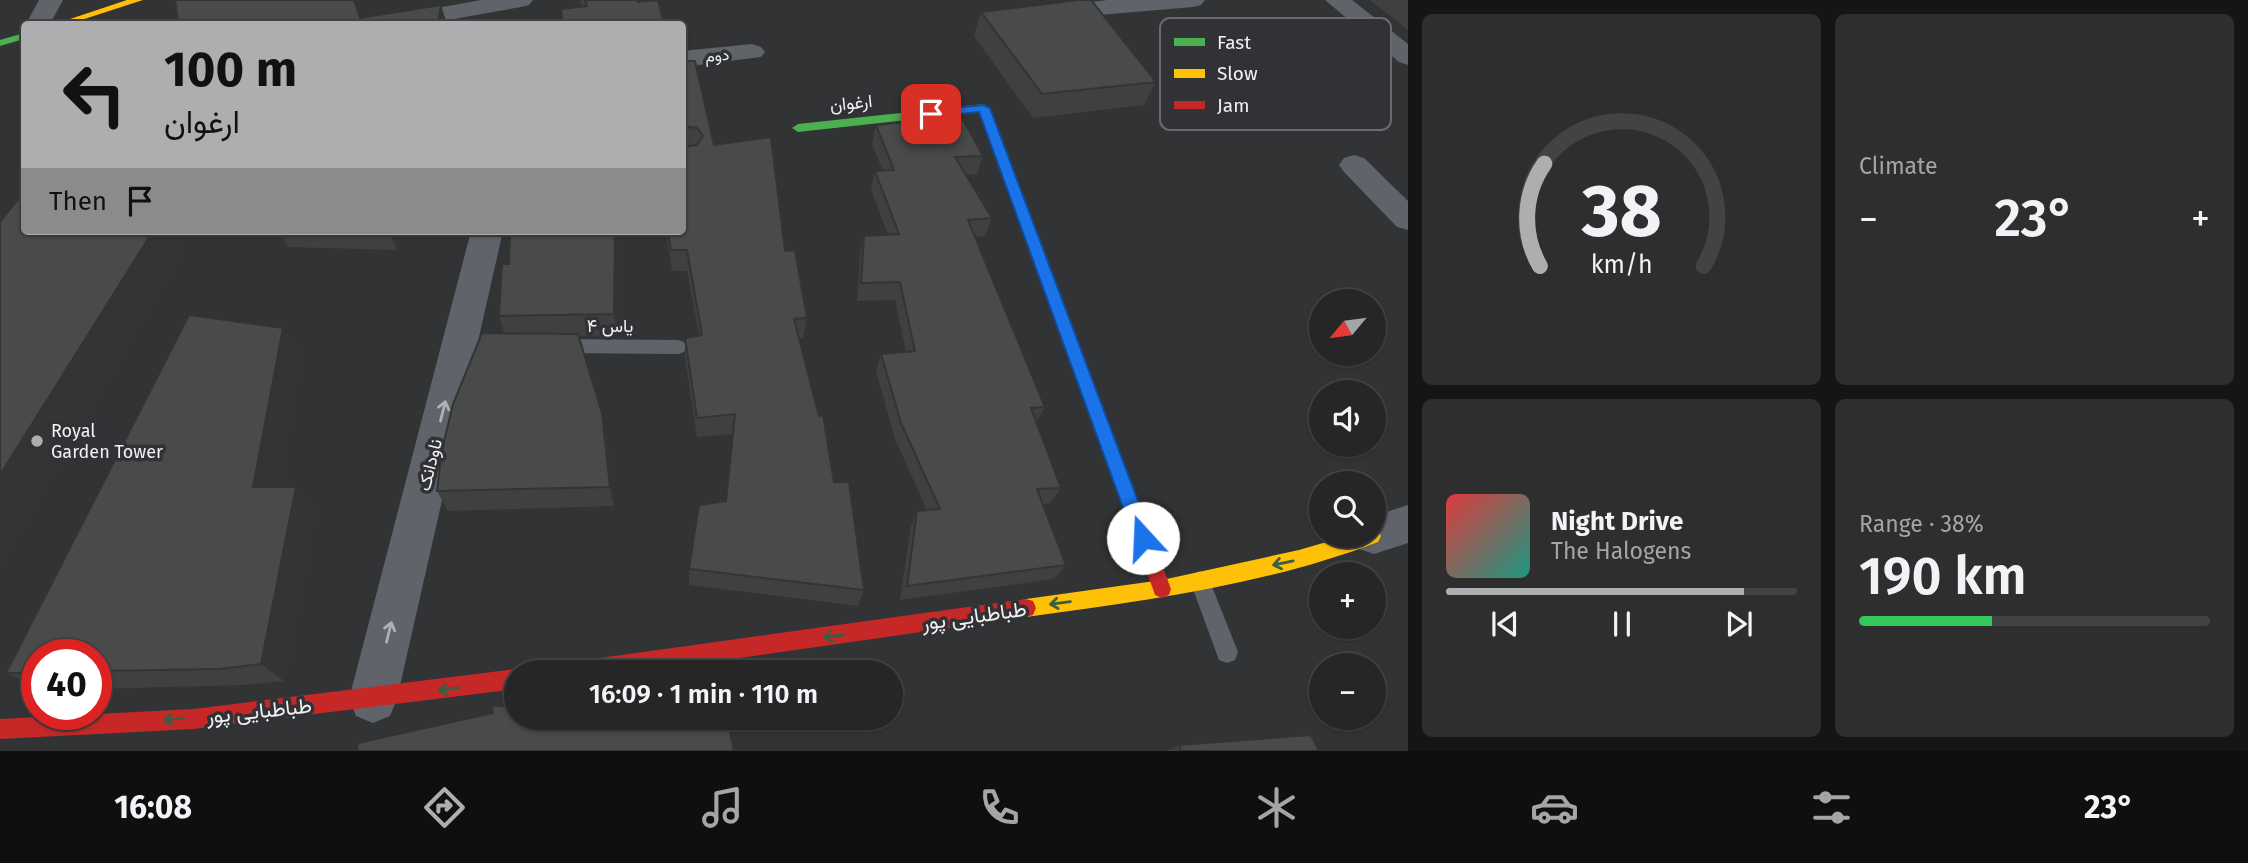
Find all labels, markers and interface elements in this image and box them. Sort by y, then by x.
legend [1160,18,1391,130]
text: Fast [1217,31,1251,54]
text: 100 m [164,40,297,99]
street label: دوم [704,45,730,67]
icon: left [49,49,140,140]
text: Slow [1217,62,1258,85]
pin [901,84,961,144]
street label: ارغوان [829,90,873,116]
text: Jam [1217,94,1249,117]
icon: arrive [912,95,950,133]
text: ارغوان [164,103,240,141]
text: Climate [1859,152,1938,180]
text: 38 [1580,168,1662,255]
icon: arrive [121,182,159,220]
text: Then [49,186,107,217]
text: 23° [1994,187,2075,250]
text: − [1859,196,1878,242]
text: + [2191,196,2210,242]
text: km/h [1591,249,1652,279]
north arrow [1309,289,1386,366]
map controls [1309,289,1386,730]
street label: یاس ۴ [587,315,633,337]
button: sound [1309,380,1386,457]
one-way arrow [437,401,450,423]
place label: Royal Garden Tower [51,420,163,463]
marker: Royal Garden Tower [29,433,45,449]
street label: ناودانک [413,437,447,493]
button: search [1309,471,1386,548]
position arrow [1106,501,1180,575]
text: Night Drive [1551,506,1683,537]
text: Range · 38% [1859,510,1984,538]
text: The Halogens [1551,537,1691,565]
text: 190 km [1859,545,2027,608]
one-way arrow [1272,556,1295,570]
button: + [1309,562,1386,639]
street label: طباطبایی پور [919,596,1028,637]
one-way arrow [1049,597,1071,610]
icon: previous [1486,605,1524,643]
icon: pause [1603,605,1641,643]
icon: next [1720,605,1758,643]
one-way arrow [383,622,396,644]
one-way arrow [824,630,846,643]
speed limit sign: 40 [21,639,112,730]
button: − [1309,653,1386,730]
text: 16:09 · 1 min · 110 m [589,679,818,710]
one-way arrow [438,682,460,695]
street label: طباطبایی پور [204,693,313,731]
one-way arrow [163,713,186,726]
icon: directions [420,783,469,832]
icon: music [698,783,747,832]
icon: phone [975,783,1024,832]
icon: climate [1252,783,1301,832]
icon: car [1530,783,1579,832]
icon: filters [1807,783,1856,832]
text: 16:08 [114,788,192,826]
text: 23° [2084,788,2134,826]

